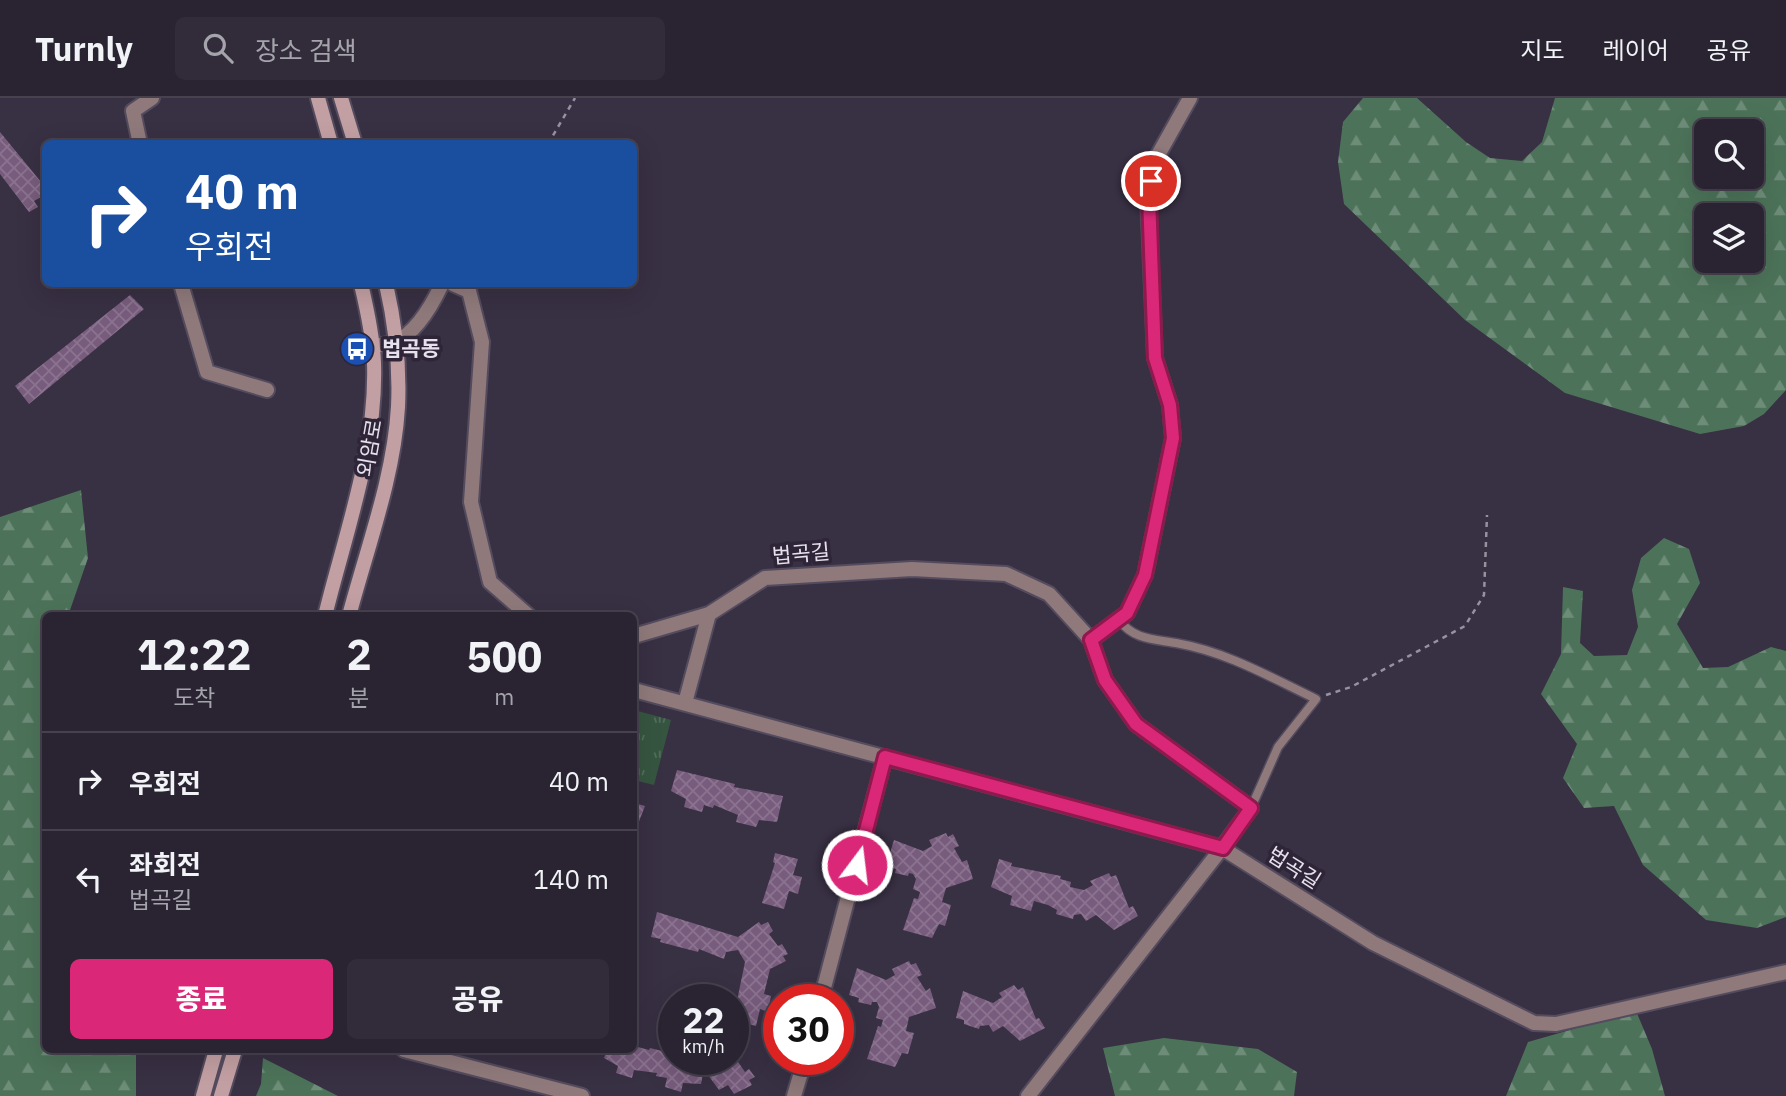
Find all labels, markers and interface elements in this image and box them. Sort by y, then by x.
search box [175,17,665,80]
text: Turnly [35,27,133,70]
icon: search [199,29,237,67]
text: 장소 검색 [255,33,357,67]
text: 지도 [1520,34,1565,66]
text: 레이어 [1603,34,1669,66]
text: 공유 [1707,34,1751,66]
map controls [1694,119,1764,273]
button: search [1694,119,1764,189]
pin [1121,151,1181,211]
text: 40 m [185,159,299,222]
icon: arrive [1132,162,1170,200]
icon: right [70,168,161,259]
button: layers [1694,203,1764,273]
text: 우회전 [185,225,273,267]
bus stop icon: 법곡동 [338,330,376,368]
place label: 법곡동 [382,334,440,362]
street label: 외암로 [350,417,388,479]
street label: 법곡길 [771,537,831,569]
text: 12:22 [137,627,252,682]
text: 2 [346,627,372,682]
text: 500 [467,629,542,684]
text: m [494,681,514,711]
text: 도착 [173,682,215,712]
text: 분 [348,682,370,712]
icon: right [70,762,108,800]
text: 40 m [549,764,609,798]
text: 우회전 [129,766,201,800]
position arrow [820,828,894,902]
street label: 법곡길 [1263,840,1327,894]
text: 좌회전 [129,847,201,881]
icon: left [70,860,108,898]
text: 140 m [533,862,609,896]
text: 법곡길 [129,884,192,914]
button: 종료 [70,959,333,1039]
button: 공유 [347,959,609,1039]
speed limit sign: 30 [763,984,854,1075]
text: 22 [682,997,725,1043]
text: km/h [682,1035,725,1058]

